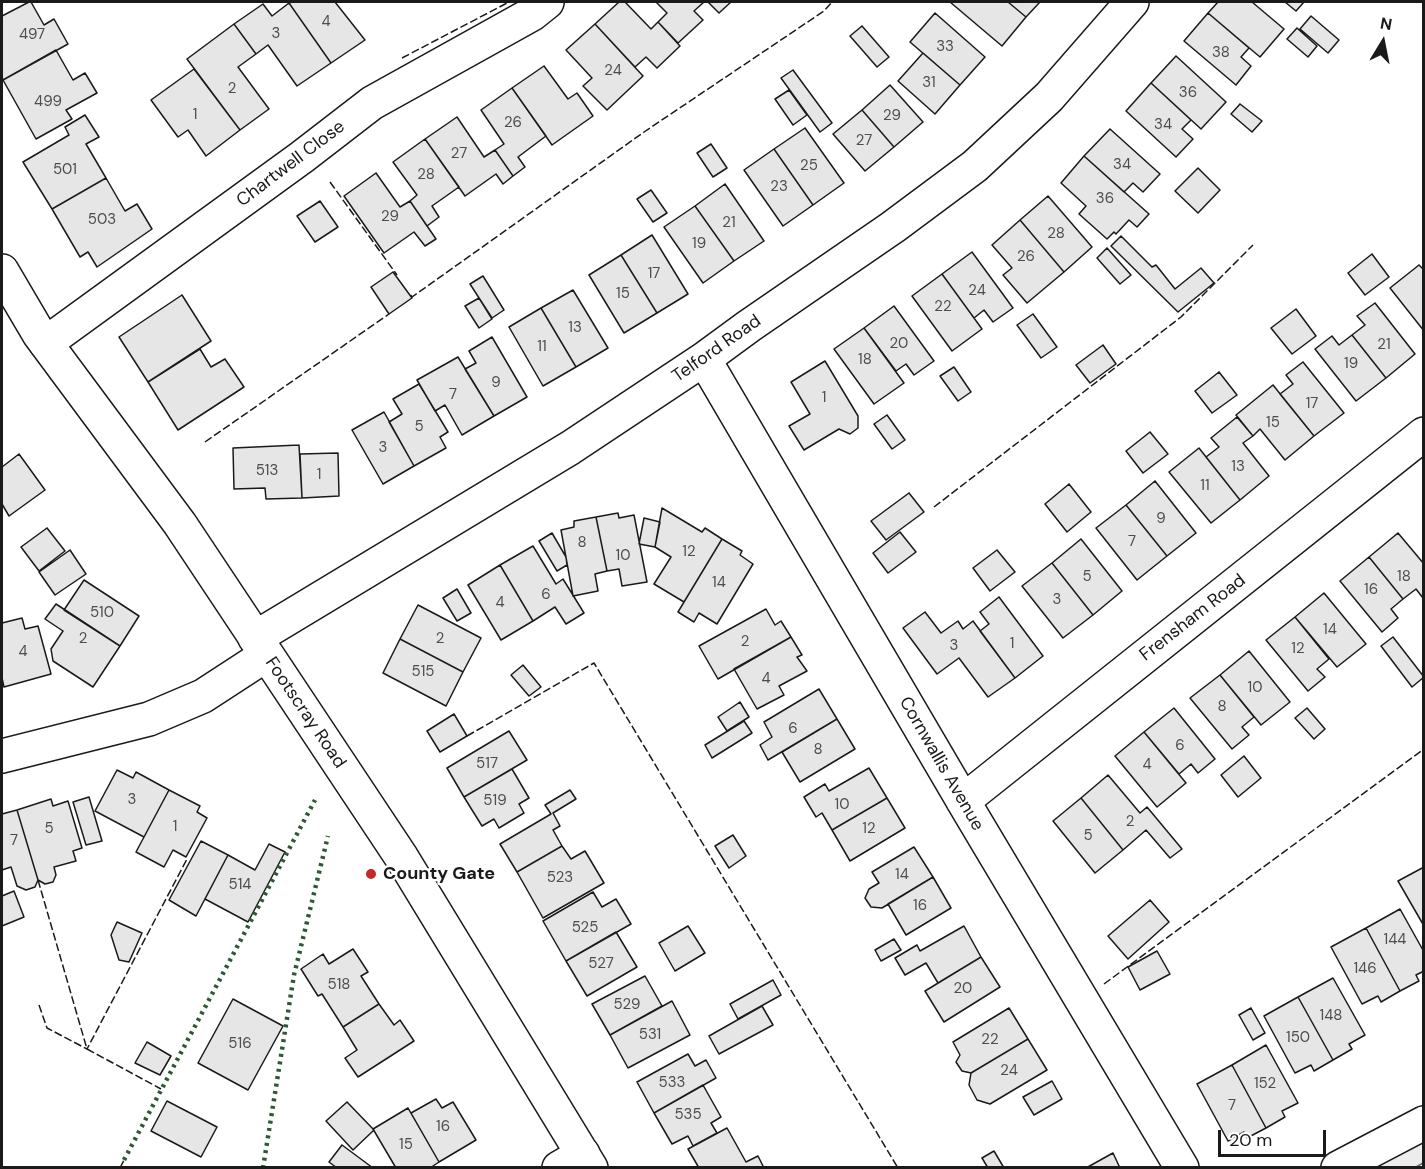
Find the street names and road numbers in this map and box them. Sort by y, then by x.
street label: Chartwell Close [233,116,349,212]
street label: Telford Road [668,310,766,388]
street label: Frensham Road [1136,570,1250,666]
street label: Footscray Road [260,653,350,773]
street label: Cornwallis Avenue [894,693,988,835]

